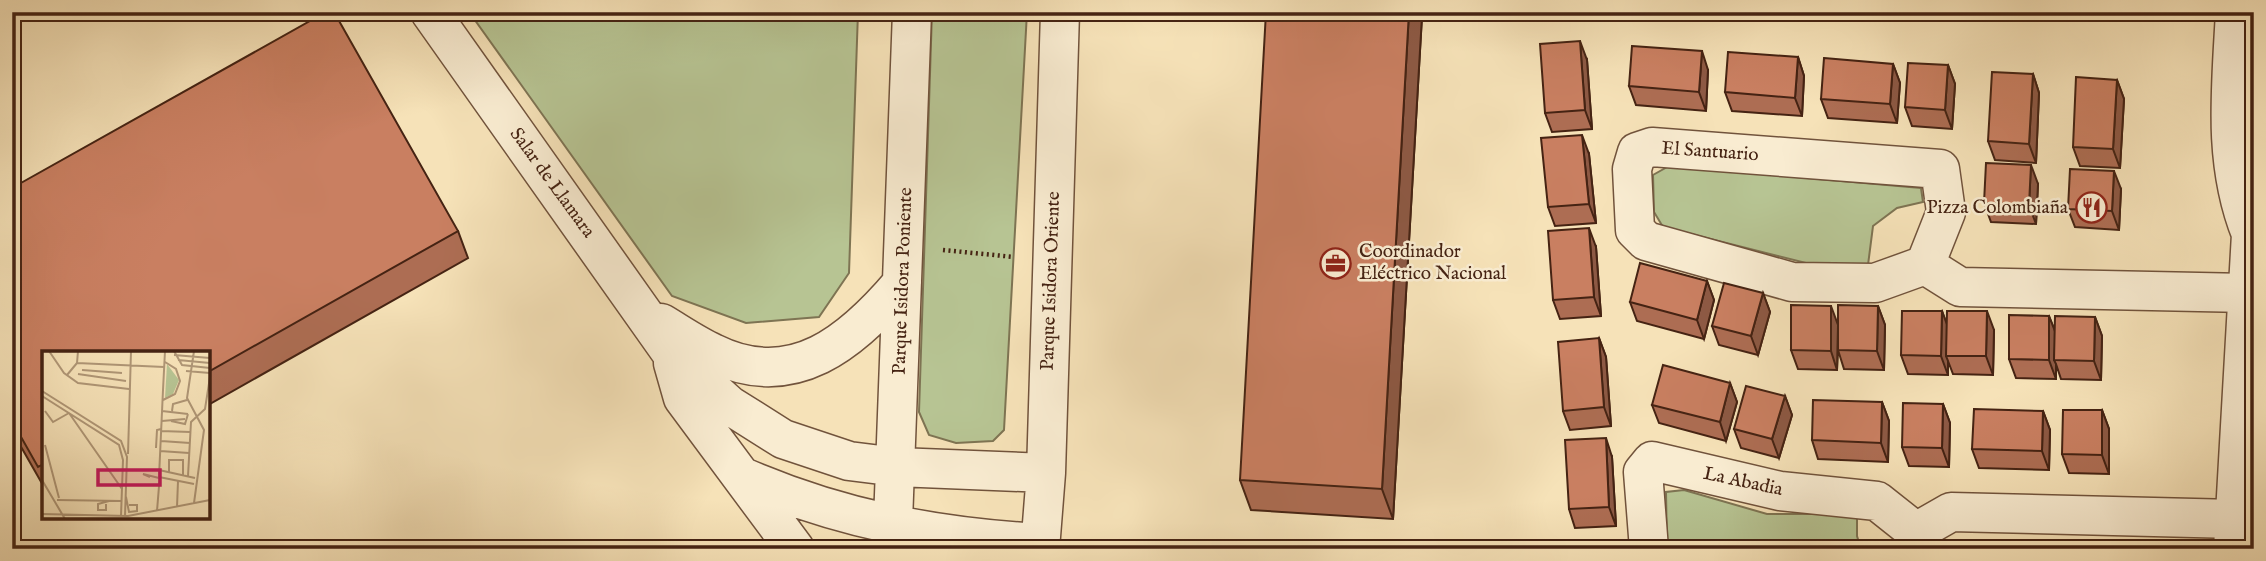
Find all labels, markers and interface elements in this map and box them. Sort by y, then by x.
street label: Salar de Llamara [504,123,601,243]
street label: El Santuario [1661,137,1759,167]
street label: Parque Isidora Poniente [888,187,918,375]
street label: Parque Isidora Oriente [1036,191,1066,371]
restaurant icon: Pizza Colombiaña [2074,191,2108,225]
place label: Pizza Colombiaña [1927,196,2069,220]
place label: Coordinador Eléctrico Nacional [1359,240,1507,286]
office icon: Coordinador Eléctrico Nacional [1319,246,1353,280]
inset map [42,351,210,519]
street label: La Abadia [1701,462,1786,502]

